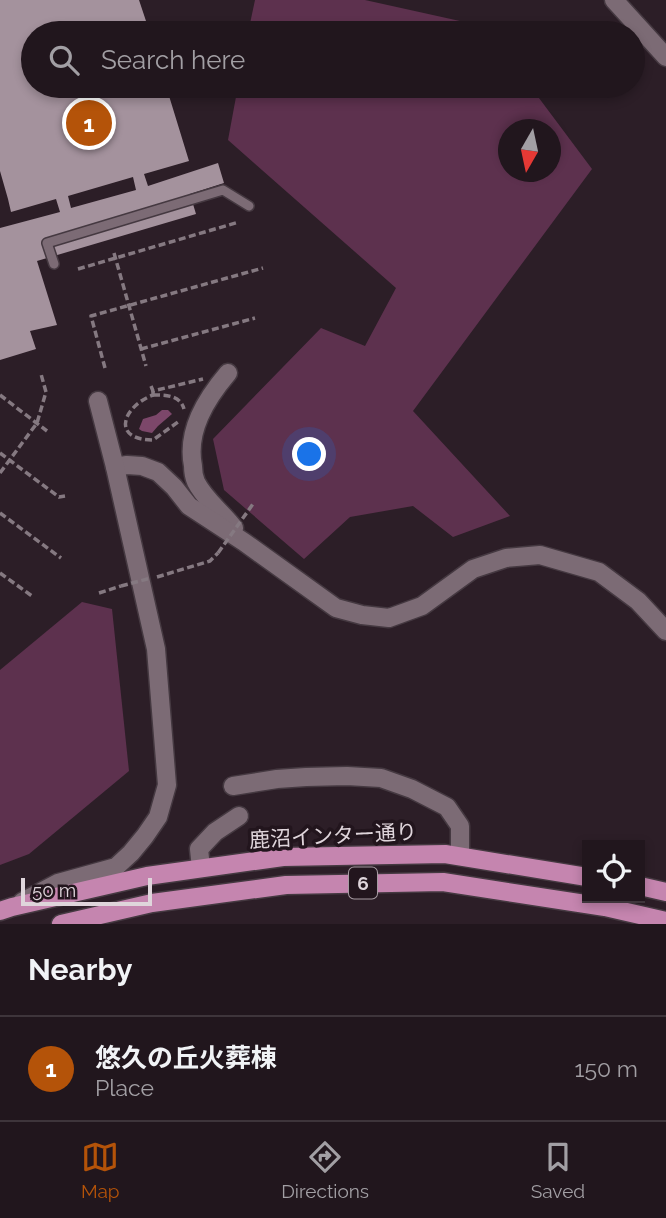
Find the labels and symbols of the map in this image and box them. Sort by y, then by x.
pin: 1 [66,97,112,149]
north arrow [498,119,561,182]
your location [292,437,326,471]
street label: 鹿沼インター通り [248,819,418,852]
road number: 6 [349,868,377,898]
scale bar [21,875,152,907]

